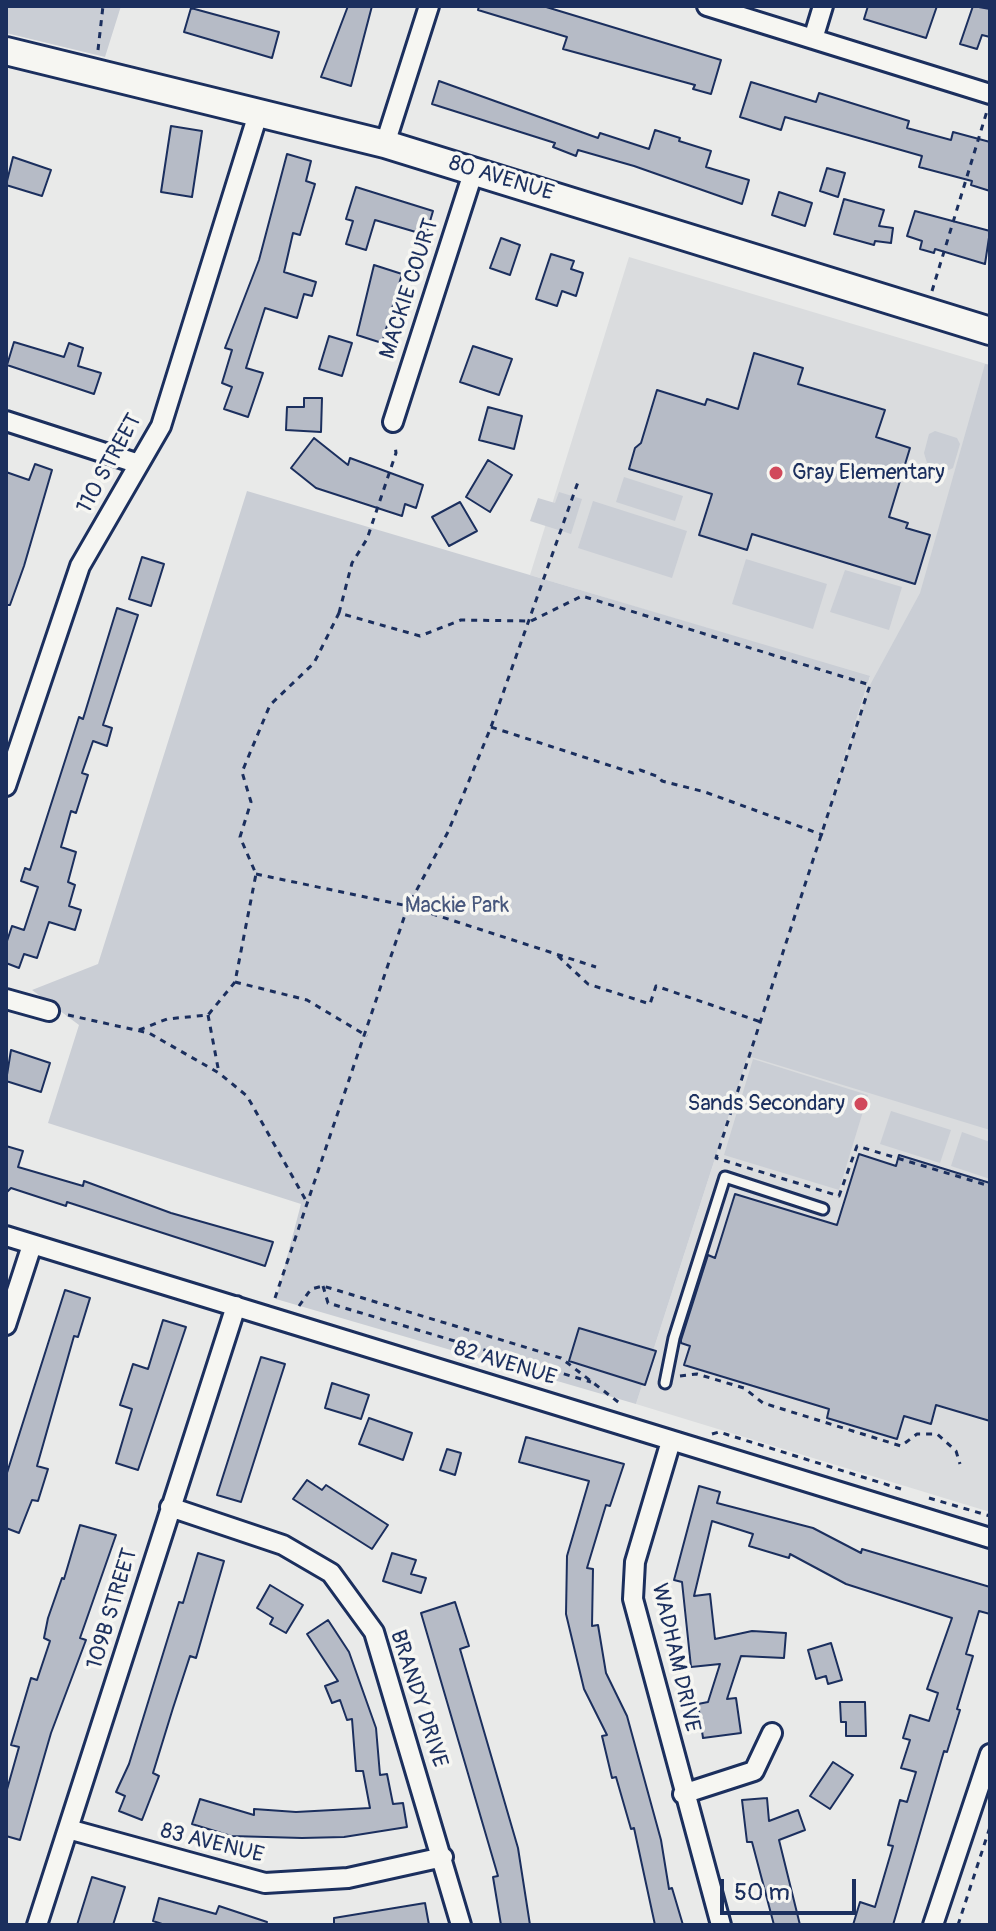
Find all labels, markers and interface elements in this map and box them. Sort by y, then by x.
street label: 80 AVENUE [445,151,557,207]
street label: MACKIE COURT [375,216,445,362]
street label: 110 STREET [72,410,148,518]
place label: Gray Elementary [792,460,945,486]
marker: Gray Elementary [767,464,785,482]
park label: Mackie Park [405,893,509,919]
place label: Sands Secondary [688,1091,845,1117]
marker: Sands Secondary [852,1095,870,1113]
street label: 82 AVENUE [451,1336,559,1392]
street label: 109B STREET [82,1545,144,1673]
street label: WADHAM DRIVE [645,1581,705,1735]
street label: BRANDY DRIVE [383,1627,453,1771]
street label: 83 AVENUE [158,1818,266,1870]
scale bar [724,1863,860,1913]
text: 50 m [734,1878,790,1907]

